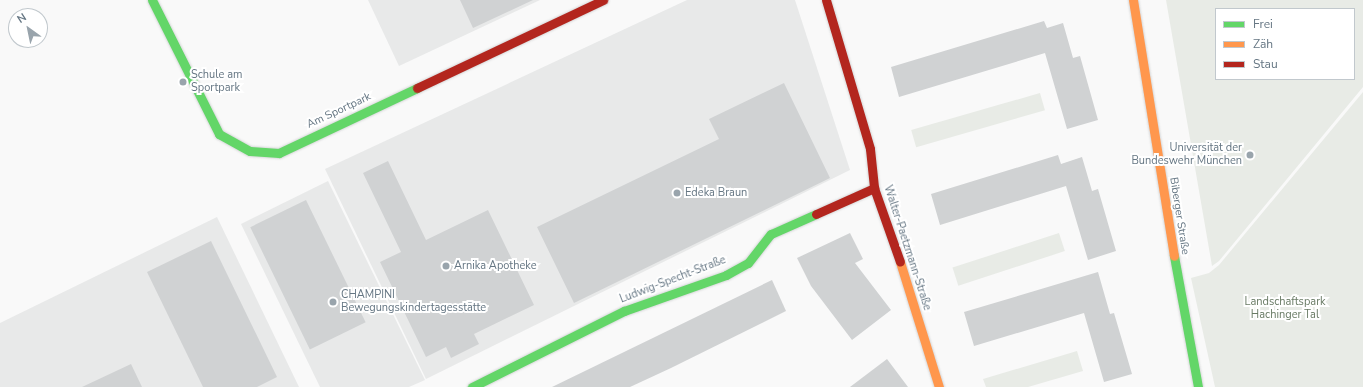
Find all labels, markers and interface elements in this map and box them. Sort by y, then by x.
north arrow [8,8,48,48]
legend [1215,8,1355,80]
text: N [14,10,29,27]
text: Frei [1253,16,1273,32]
text: Zäh [1253,36,1273,52]
text: Stau [1253,56,1278,72]
place label: Schule am Sportpark [191,69,242,95]
marker: Schule am Sportpark [178,77,188,87]
street label: Am Sportpark [305,90,373,132]
place label: Universität der Bundeswehr München [1131,142,1242,168]
marker: Universität der Bundeswehr München [1245,150,1255,160]
street label: Biberger Straße [1166,176,1192,256]
street label: Walter-Paetzmann-Straße [880,184,934,312]
place label: Edeka Braun [685,186,747,200]
marker: Edeka Braun [672,188,682,198]
street label: Ludwig-Specht-Straße [618,254,728,306]
place label: Arnika Apotheke [454,259,537,273]
marker: Arnika Apotheke [441,261,451,271]
place label: CHAMPINI Bewegungskindertagesstätte [341,289,486,315]
park label: Landschaftspark Hachinger Tal [1244,296,1326,322]
marker: CHAMPINI Bewegungskindertagesstätte [328,297,338,307]

